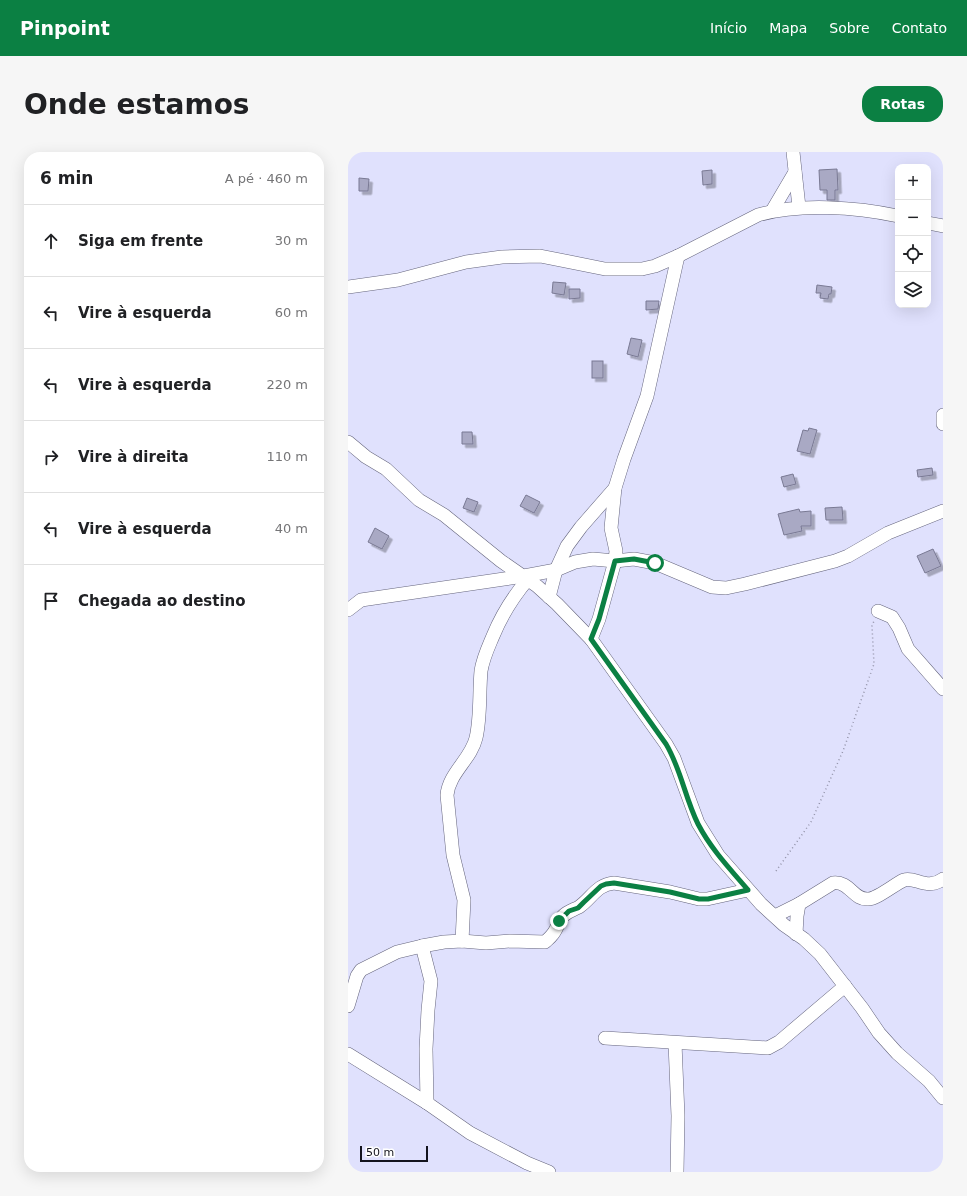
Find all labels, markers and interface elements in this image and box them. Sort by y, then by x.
text: Pinpoint [20,17,110,39]
text: Início [710,20,747,36]
text: Mapa [769,20,807,36]
text: Sobre [829,20,870,36]
text: Contato [892,20,947,36]
button: Rotas [862,86,943,122]
text: Onde estamos [24,88,250,121]
map controls [895,164,931,308]
button: + [895,164,931,200]
text: 6 min [40,168,93,188]
text: A pé · 460 m [225,171,308,186]
button: − [895,200,931,236]
icon: ahead [40,230,62,252]
text: Siga em frente [78,232,203,250]
text: 30 m [275,233,308,248]
button: locate [895,236,931,272]
button: layers [895,272,931,308]
icon: left [40,302,62,324]
text: Vire à esquerda [78,304,212,322]
text: 60 m [275,305,308,320]
icon: left [40,374,62,396]
text: Vire à esquerda [78,376,212,394]
text: 220 m [266,377,308,392]
icon: right [40,446,62,468]
text: Vire à direita [78,448,189,466]
text: 110 m [266,449,308,464]
icon: left [40,518,62,540]
text: Vire à esquerda [78,520,212,538]
text: 40 m [275,521,308,536]
route start [646,554,664,572]
icon: arrive [40,590,62,612]
text: Chegada ao destino [78,592,246,610]
route end [550,912,568,930]
scale bar [360,1144,428,1163]
text: 50 m [366,1146,394,1159]

